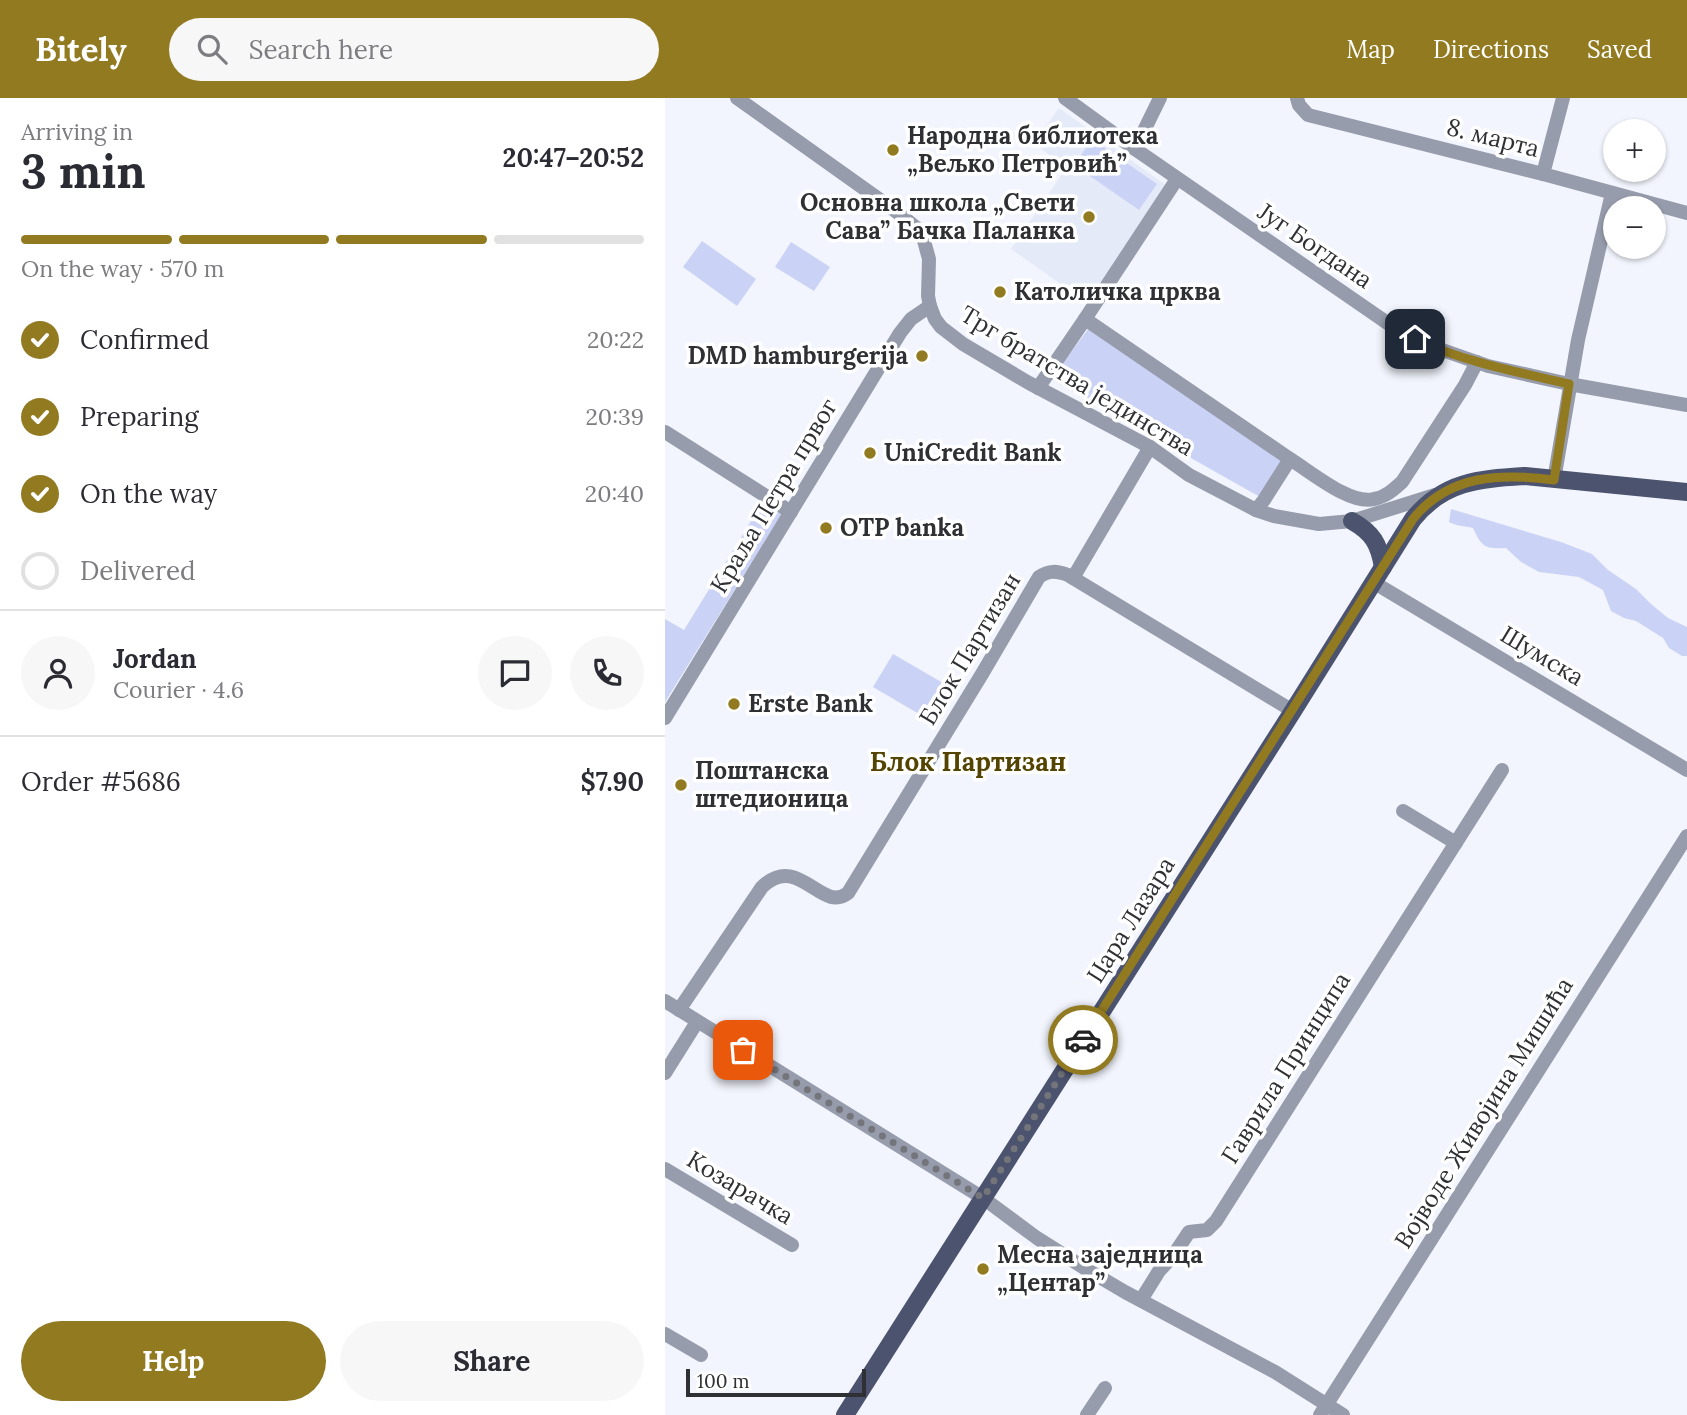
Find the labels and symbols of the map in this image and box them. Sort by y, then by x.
street label: 8. марта [1444,111,1543,164]
place label: Народна библиотека „Вељко Петровић” [907,120,1159,179]
marker: Народна библиотека „Вељко Петровић” [885,142,901,158]
place label: Основна школа „Свети Сава” Бачка Паланка [800,187,1075,246]
street label: Југ Богдана [1251,195,1378,295]
marker: Основна школа „Свети Сава” Бачка Паланка [1081,209,1097,225]
place label: Католичка црква [1014,276,1221,307]
marker: Католичка црква [992,284,1008,300]
street label: Трг братства јединства [955,299,1200,463]
pin [1385,309,1445,369]
place label: DMD hamburgerija [687,340,908,371]
marker: DMD hamburgerija [914,348,930,364]
street label: Краља Петра првог [703,392,844,599]
place label: UniCredit Bank [884,437,1061,468]
marker: UniCredit Bank [862,445,878,461]
place label: OTP banka [840,512,965,543]
marker: OTP banka [818,520,834,536]
street label: Блок Партизан [912,567,1027,731]
street label: Шумска [1495,619,1590,693]
place label: Erste Bank [748,688,873,719]
marker: Erste Bank [726,696,742,712]
district label: Блок Партизан [870,745,1066,778]
place label: Поштанска штедионица [695,755,849,814]
marker: Поштанска штедионица [673,777,689,793]
street label: Цара Лазара [1080,851,1181,988]
street label: Гаврила Принципа [1214,966,1357,1169]
street label: Војводе Живојина Мишића [1387,971,1580,1254]
courier [1048,1005,1118,1075]
pin [713,1020,773,1080]
street label: Козарачка [681,1144,799,1231]
place label: Месна заједница „Центар” [997,1239,1203,1298]
marker: Месна заједница „Центар” [975,1261,991,1277]
scale bar [686,1366,866,1398]

